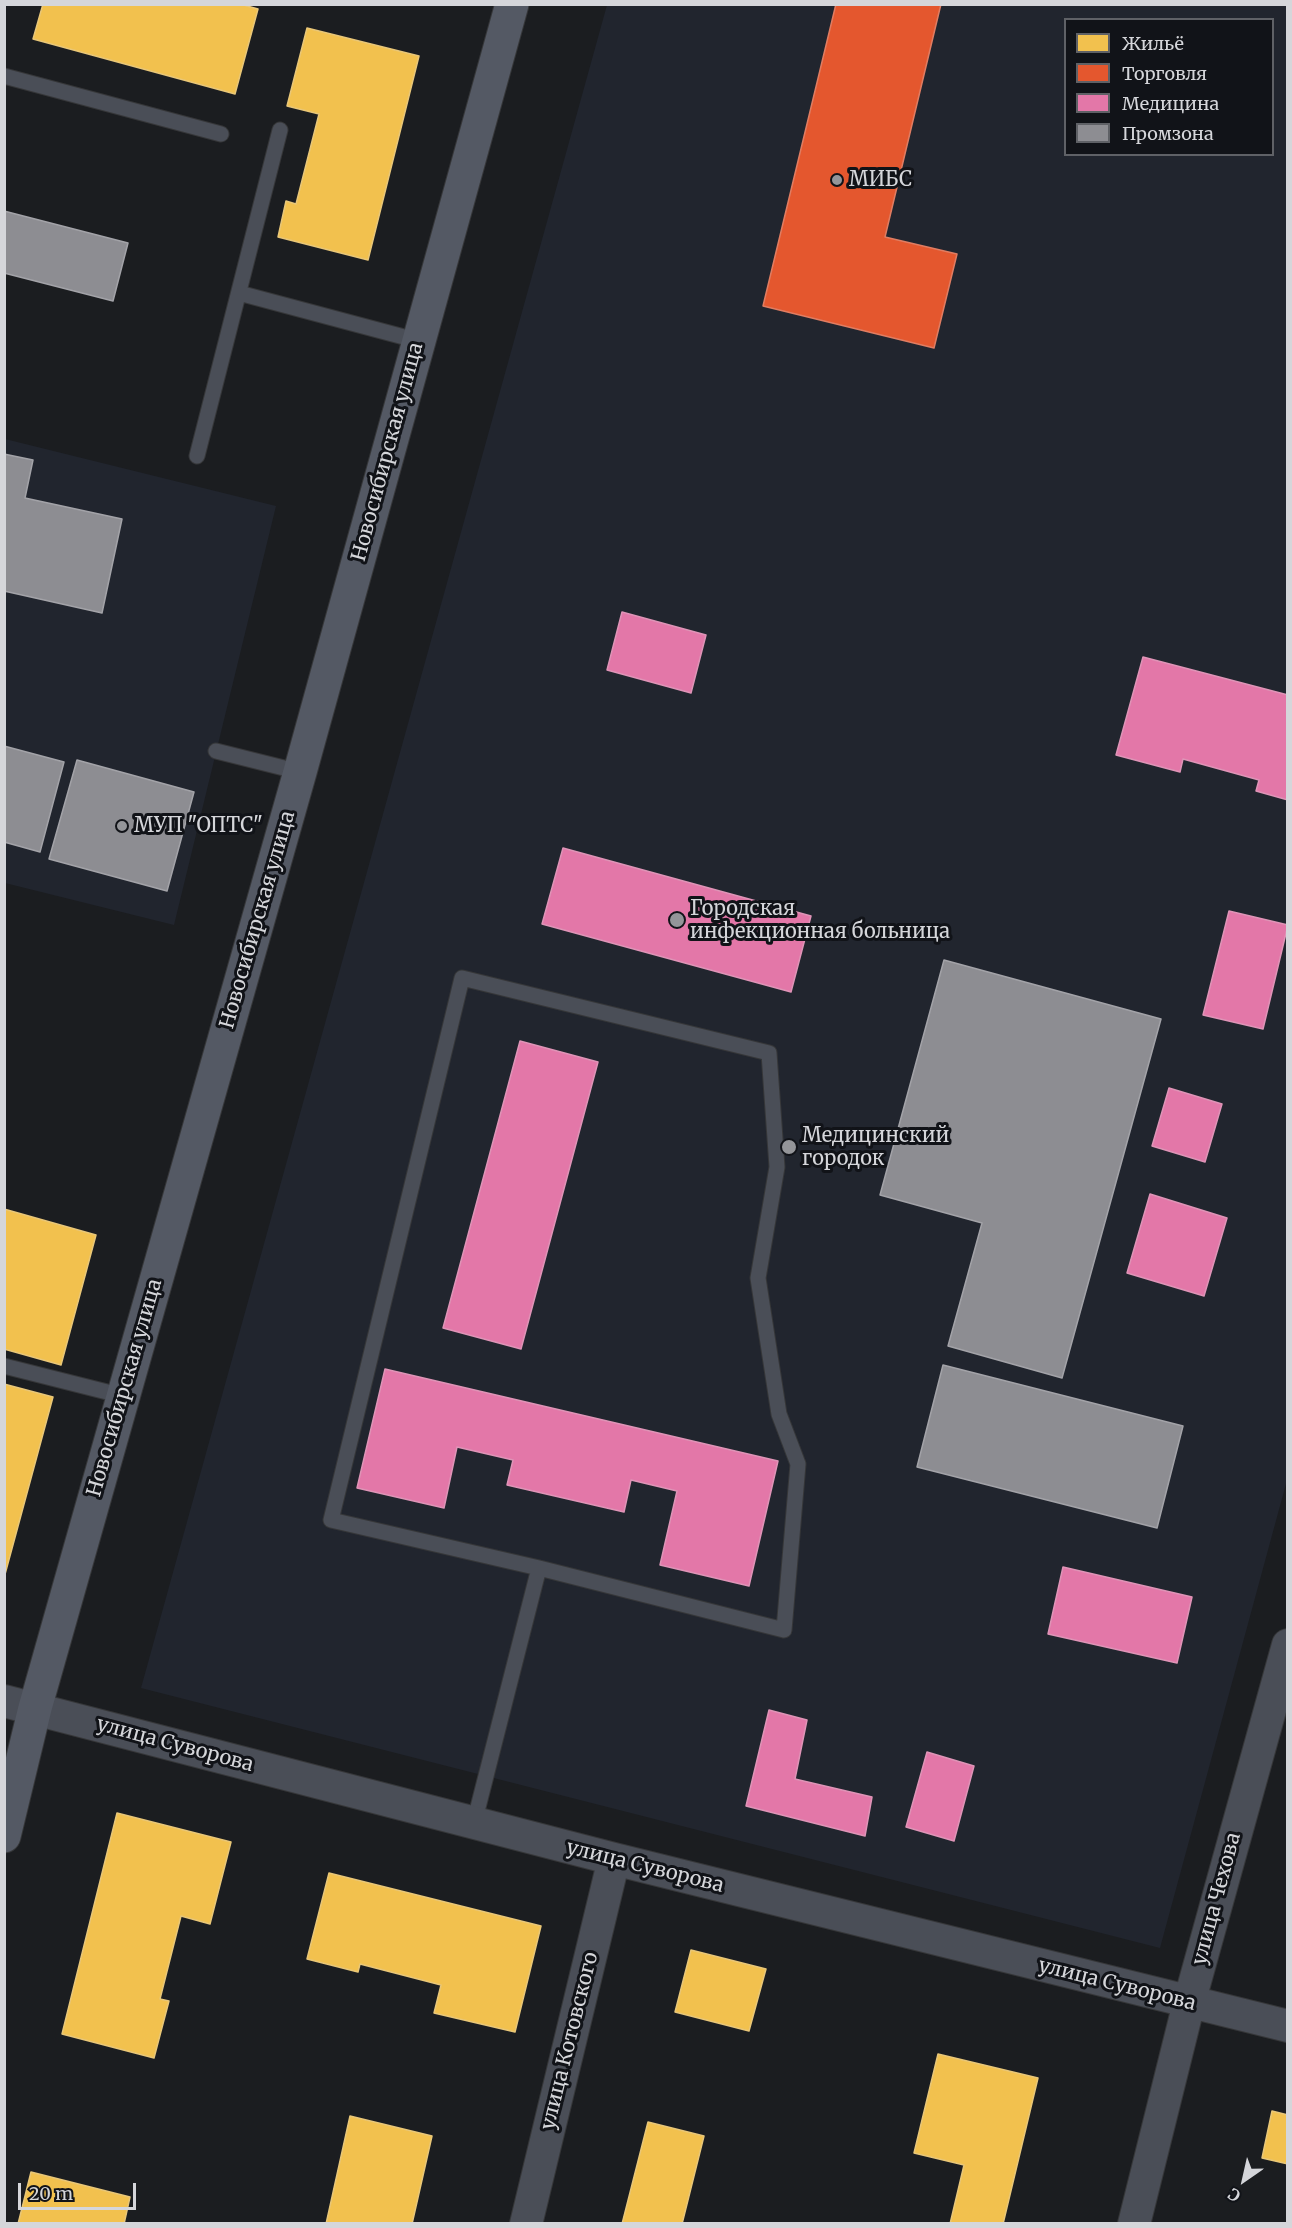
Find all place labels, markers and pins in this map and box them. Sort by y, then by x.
place label: МИБС [849,168,912,192]
marker: МИБС [830,173,844,187]
place label: МУП "ОПТС" [134,814,263,838]
marker: МУП "ОПТС" [115,819,129,833]
place label: Городская инфекционная больница [690,897,950,944]
marker: Городская инфекционная больница [668,911,686,929]
place label: Медицинский городок [802,1124,949,1171]
marker: Медицинский городок [780,1138,798,1156]

